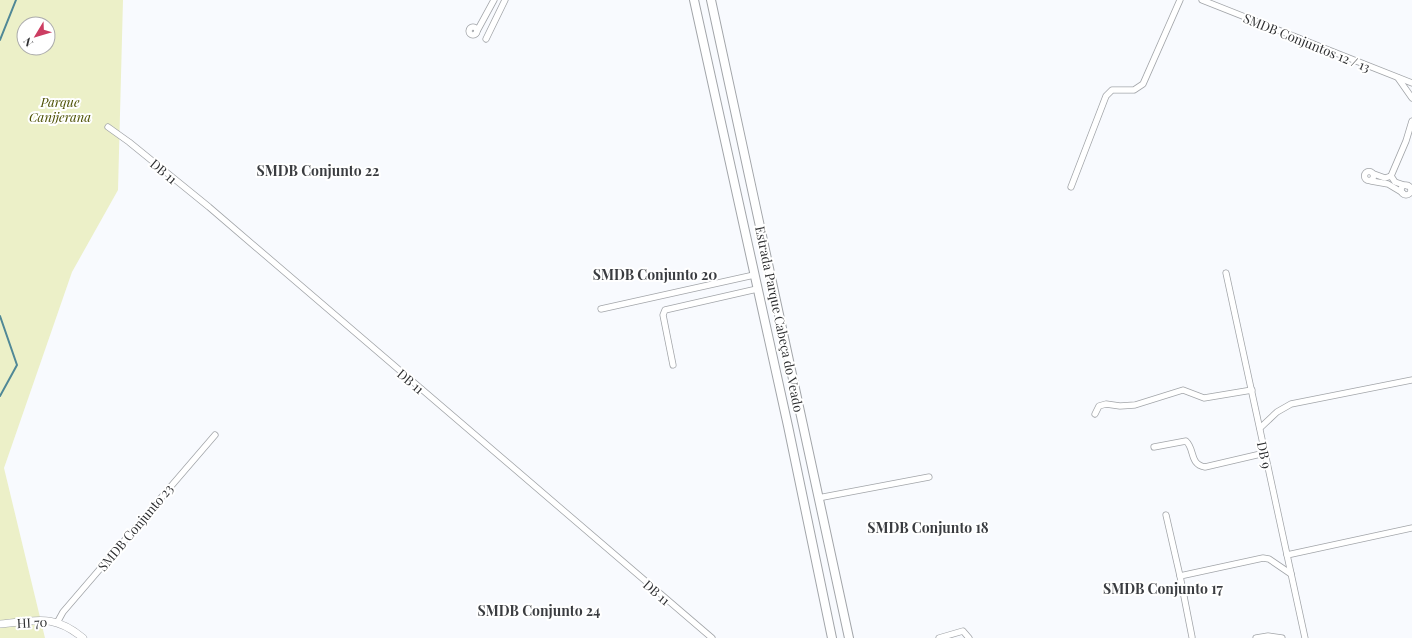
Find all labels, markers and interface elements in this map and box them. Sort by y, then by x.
street label: SMDB Conjuntos 12 / 13 [1241,9,1373,75]
north arrow [16,16,56,56]
text: N [19,35,36,50]
park label: Parque Canjjerana [29,93,91,125]
street label: DB 11 [147,155,181,187]
district label: SMDB Conjunto 22 [257,161,379,180]
street label: Estrada Parque Cabeça do Veado [752,224,808,414]
district label: SMDB Conjunto 20 [593,265,717,284]
street label: DB 11 [394,365,428,397]
street label: DB 9 [1254,440,1276,470]
street label: SMDB Conjunto 23 [94,480,177,574]
district label: SMDB Conjunto 18 [867,518,989,537]
street label: DB 11 [640,576,674,608]
district label: SMDB Conjunto 17 [1103,579,1224,598]
district label: SMDB Conjunto 24 [478,601,600,620]
street label: HI 70 [16,613,48,631]

